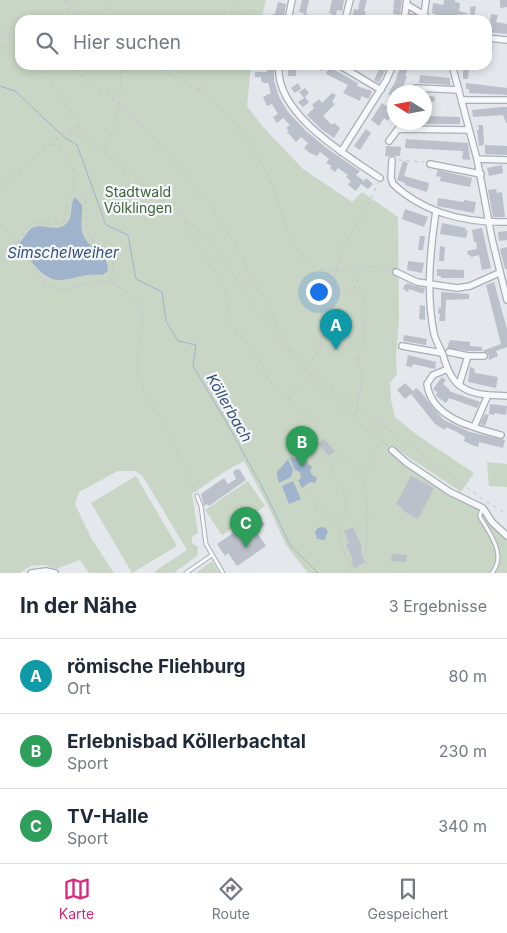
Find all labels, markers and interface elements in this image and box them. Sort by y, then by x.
search box [15,15,492,70]
icon: search [33,29,61,57]
text: Hier suchen [73,31,181,54]
north arrow [387,85,432,130]
park label: Stadtwald Völklingen [104,183,172,216]
water label: Simschelweiher [7,243,119,262]
your location [306,279,332,305]
pin: A [320,309,352,350]
water label: Köllerbach [202,370,257,446]
pin: B [286,426,318,467]
pin: C [230,507,262,548]
text: In der Nähe [20,593,137,618]
text: 3 Ergebnisse [389,596,487,616]
text: römische Fliehburg [67,655,246,678]
text: A [30,666,42,686]
text: 80 m [448,666,487,686]
text: Ort [67,678,91,698]
text: Erlebnisbad Köllerbachtal [67,730,306,753]
text: B [31,741,41,761]
text: 230 m [439,741,487,761]
text: Sport [67,753,108,773]
text: TV-Halle [67,805,149,828]
text: C [30,816,42,836]
text: 340 m [438,816,487,836]
text: Sport [67,828,108,848]
tab: Karte [59,875,94,922]
tab: Route [212,875,250,922]
tab: Gespeichert [368,875,448,922]

